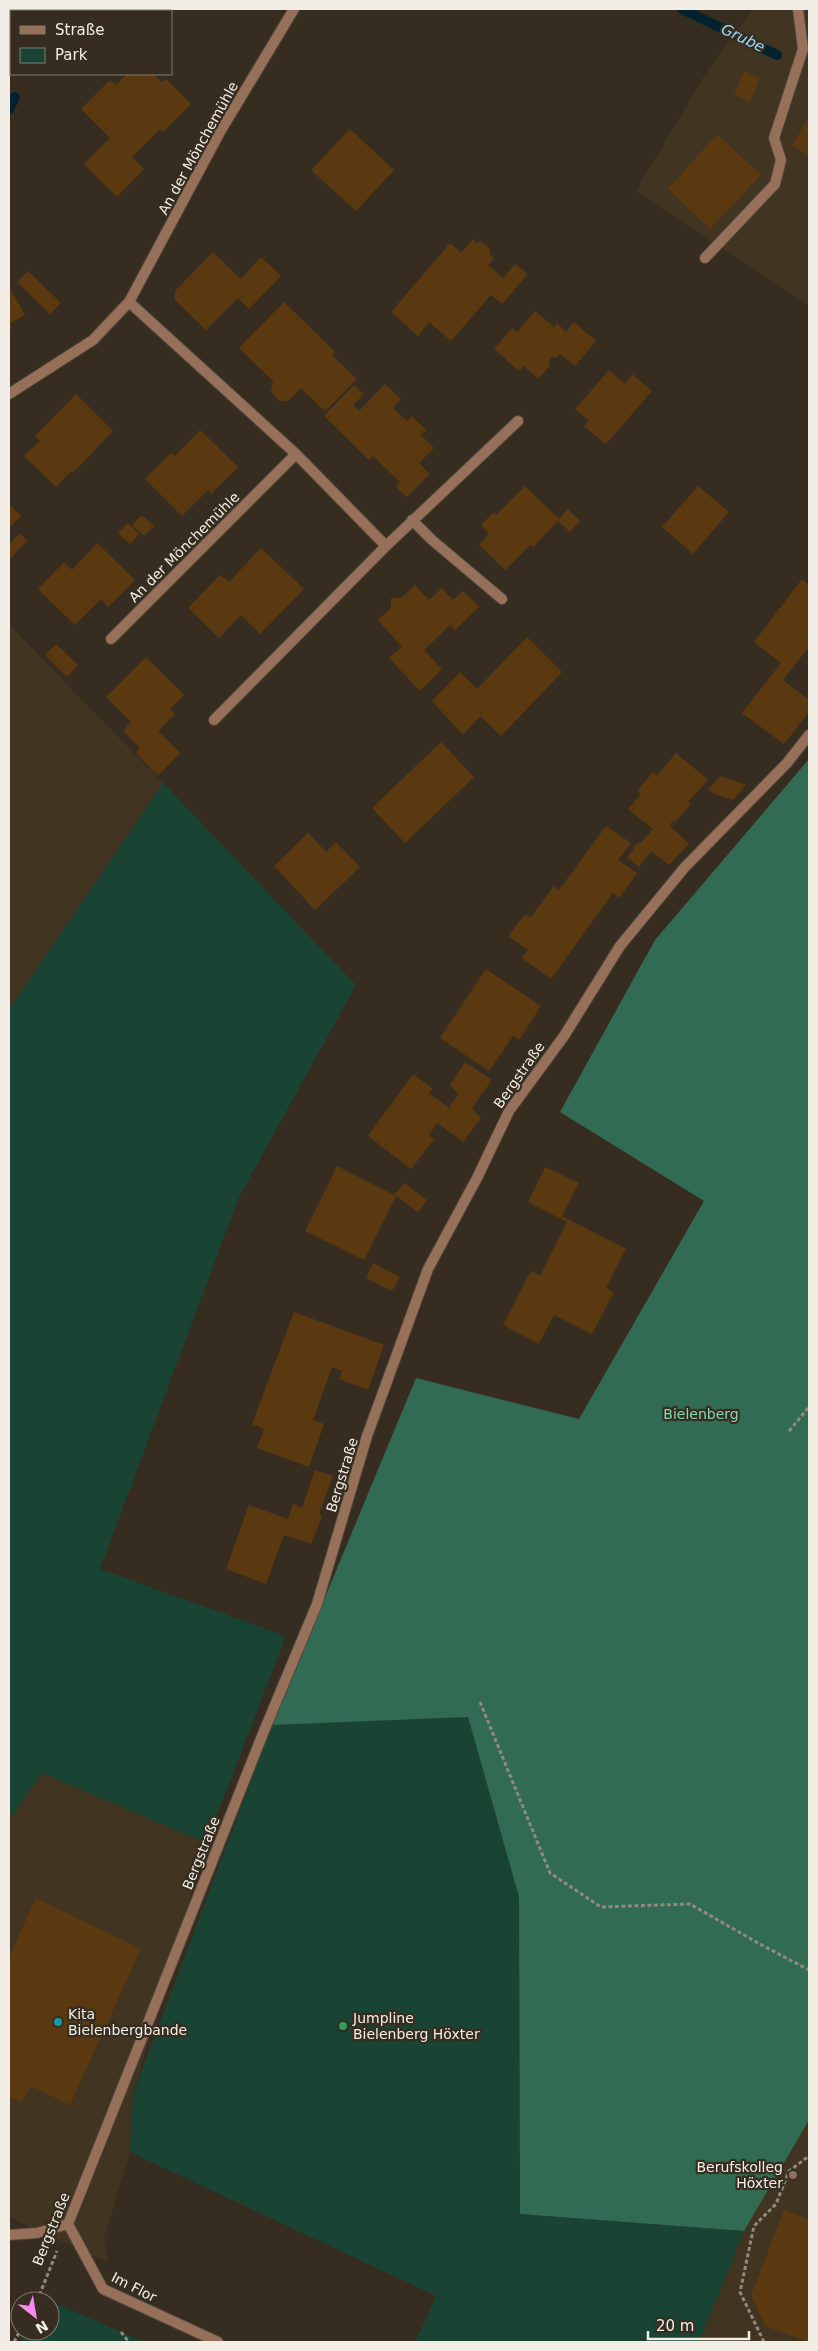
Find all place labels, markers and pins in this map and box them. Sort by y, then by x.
place label: Kita Bielenbergbande [68,2006,187,2038]
place label: Jumpline Bielenberg Höxter [352,2010,480,2042]
marker: Kita Bielenbergbande [52,2016,64,2028]
marker: Jumpline Bielenberg Höxter [337,2020,349,2032]
place label: Berufskolleg Höxter [696,2159,783,2191]
marker: Berufskolleg Höxter [787,2169,799,2181]

